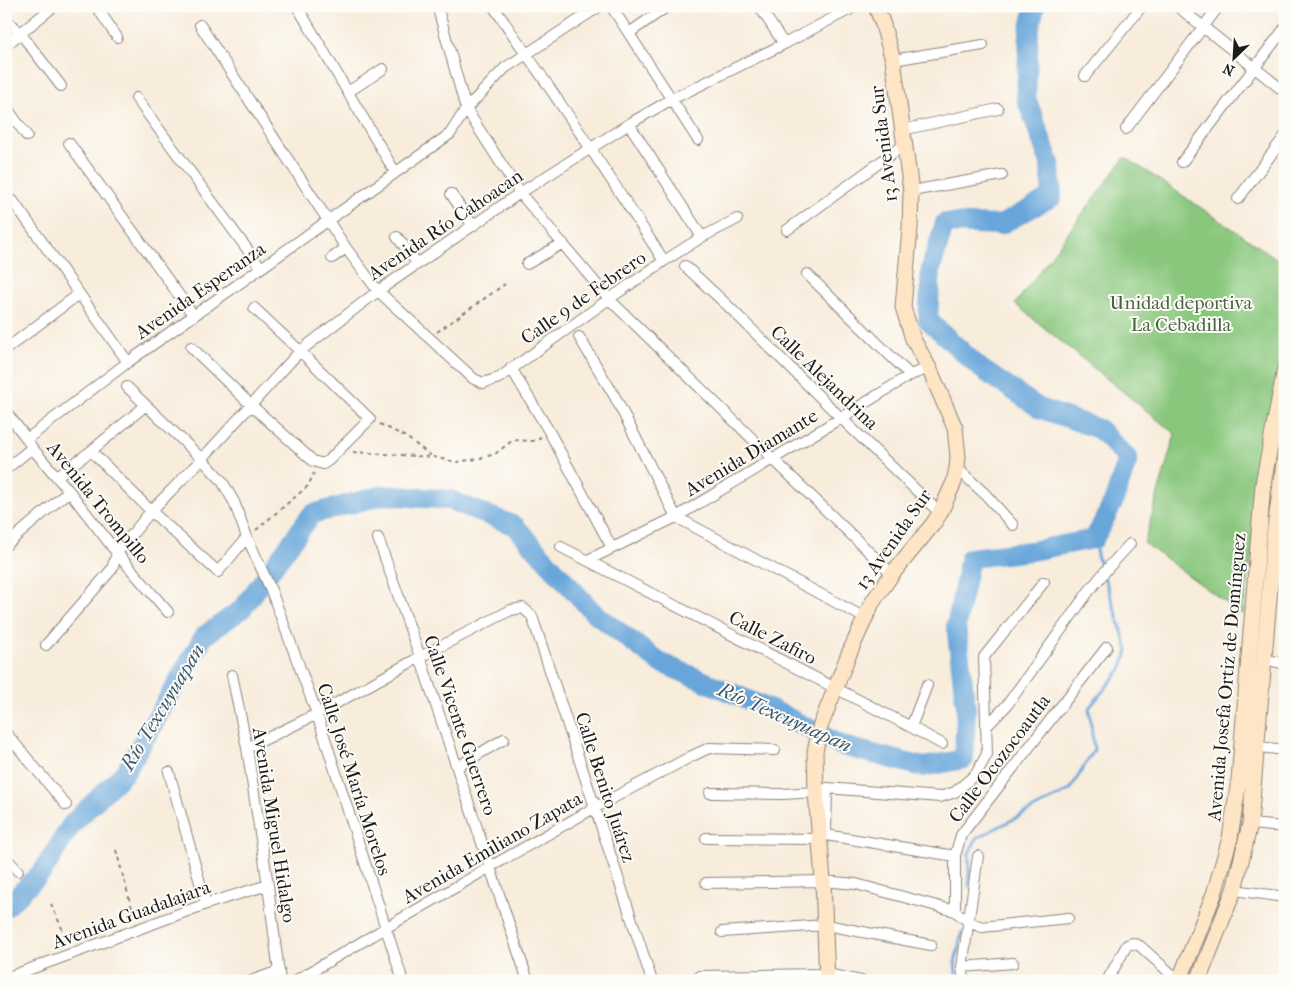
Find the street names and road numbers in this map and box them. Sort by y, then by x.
street label: 13 Avenida Sur [866,83,902,203]
street label: Avenida Río Cahoacan [363,165,527,285]
street label: Avenida Esperanza [131,238,270,344]
street label: Calle 9 de Febrero [517,246,651,349]
street label: Calle Alejandrina [766,321,883,435]
street label: Avenida Diamante [680,405,822,502]
street label: Avenida Trompillo [42,436,154,568]
street label: 13 Avenida Sur [851,484,937,594]
street label: Avenida Josefa Ortiz de Domínguez [1203,532,1251,823]
street label: Calle Zafiro [725,606,820,669]
street label: Calle Vicente Guerrero [419,633,501,818]
street label: Calle José María Morelos [313,680,396,878]
street label: Calle Ocozocoautla [944,690,1055,827]
street label: Calle Benito Juárez [570,710,640,865]
street label: Avenida Miguel Hidalgo [248,725,300,925]
street label: Avenida Emiliano Zapata [398,787,586,909]
street label: Avenida Guadalajara [48,876,214,954]

